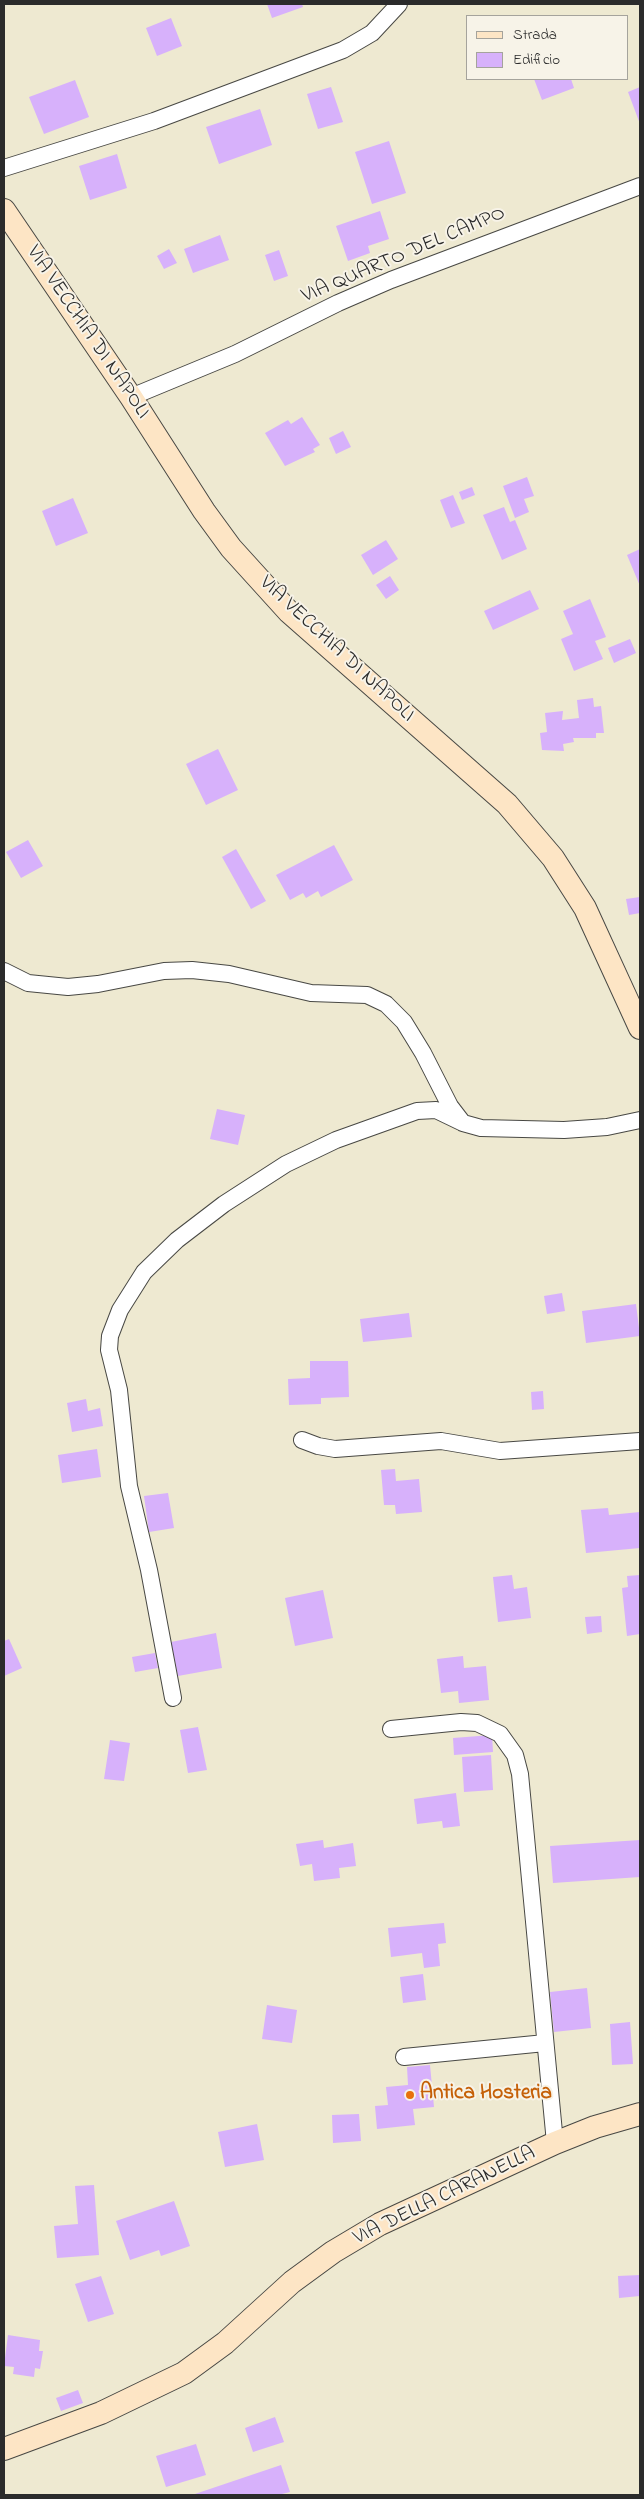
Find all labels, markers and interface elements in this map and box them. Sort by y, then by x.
legend [467,15,629,80]
text: Strada [513,24,557,46]
text: Edificio [513,49,560,71]
street label: VIA QUARTO DEL CAMPO [299,202,509,310]
street label: VIA VECCHIA DI NAPOLI [20,242,154,424]
street label: VIA VECCHIA DI NAPOLI [253,571,419,729]
place label: Antica Hosteria [420,2082,552,2108]
marker: Antica Hosteria [404,2089,416,2101]
street label: VIA DELLA CARANELLA [350,2142,540,2252]

